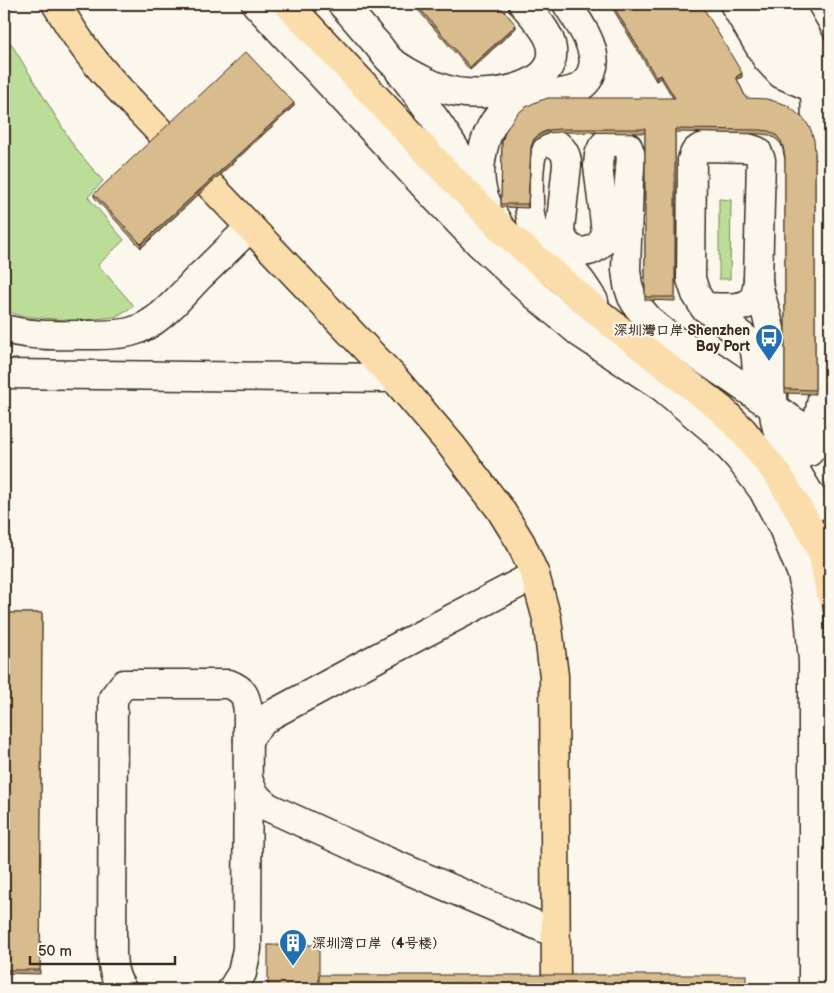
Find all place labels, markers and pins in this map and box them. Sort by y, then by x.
place label: 深圳灣口岸 Shenzhen Bay Port [614,322,750,355]
bus stop icon: 深圳灣口岸 Shenzhen Bay Port [754,323,784,362]
building icon: 深圳湾口岸（4号楼） [278,928,308,967]
place label: 深圳湾口岸（4号楼） [312,935,446,952]

